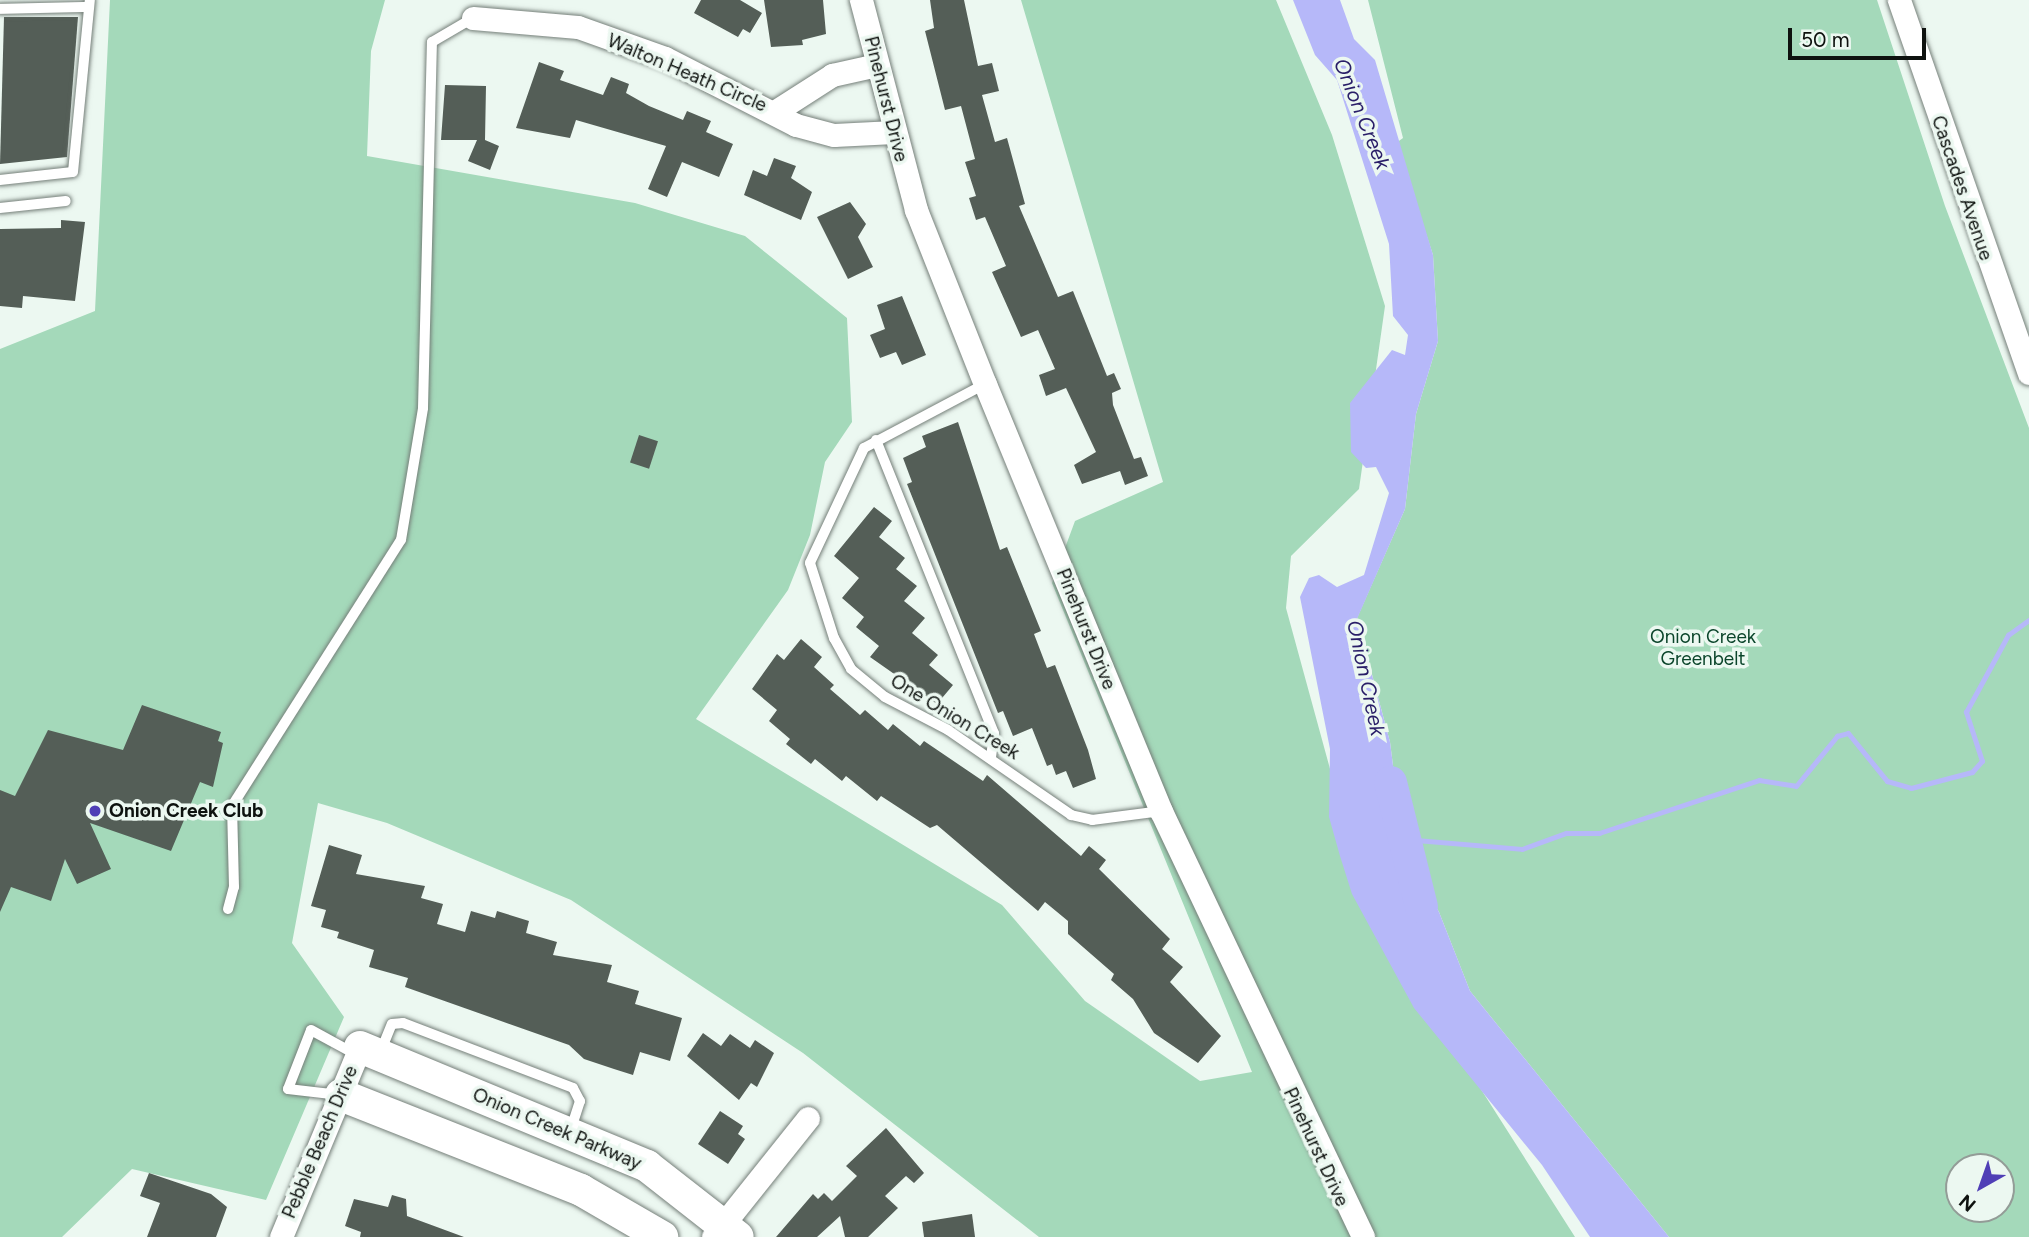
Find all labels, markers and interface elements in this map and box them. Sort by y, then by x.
scale bar [1791,14,1929,58]
text: 50 m [1801,27,1850,52]
street label: Walton Heath Circle [604,29,770,117]
street label: Pinehurst Drive [859,34,913,164]
water label: Onion Creek [1328,55,1396,173]
street label: Cascades Avenue [1927,113,1997,263]
street label: Pinehurst Drive [1051,565,1121,693]
water label: Onion Creek [1341,618,1391,738]
park label: Onion Creek Greenbelt [1650,626,1756,670]
street label: One Onion Creek [886,669,1024,765]
place label: Onion Creek Club [109,800,263,822]
marker: Onion Creek Club [87,803,103,819]
street label: Pebble Beach Drive [277,1062,363,1222]
street label: Onion Creek Parkway [469,1083,645,1175]
street label: Pinehurst Drive [1278,1084,1354,1210]
north arrow [1945,1153,2015,1223]
text: N [1954,1189,1980,1216]

